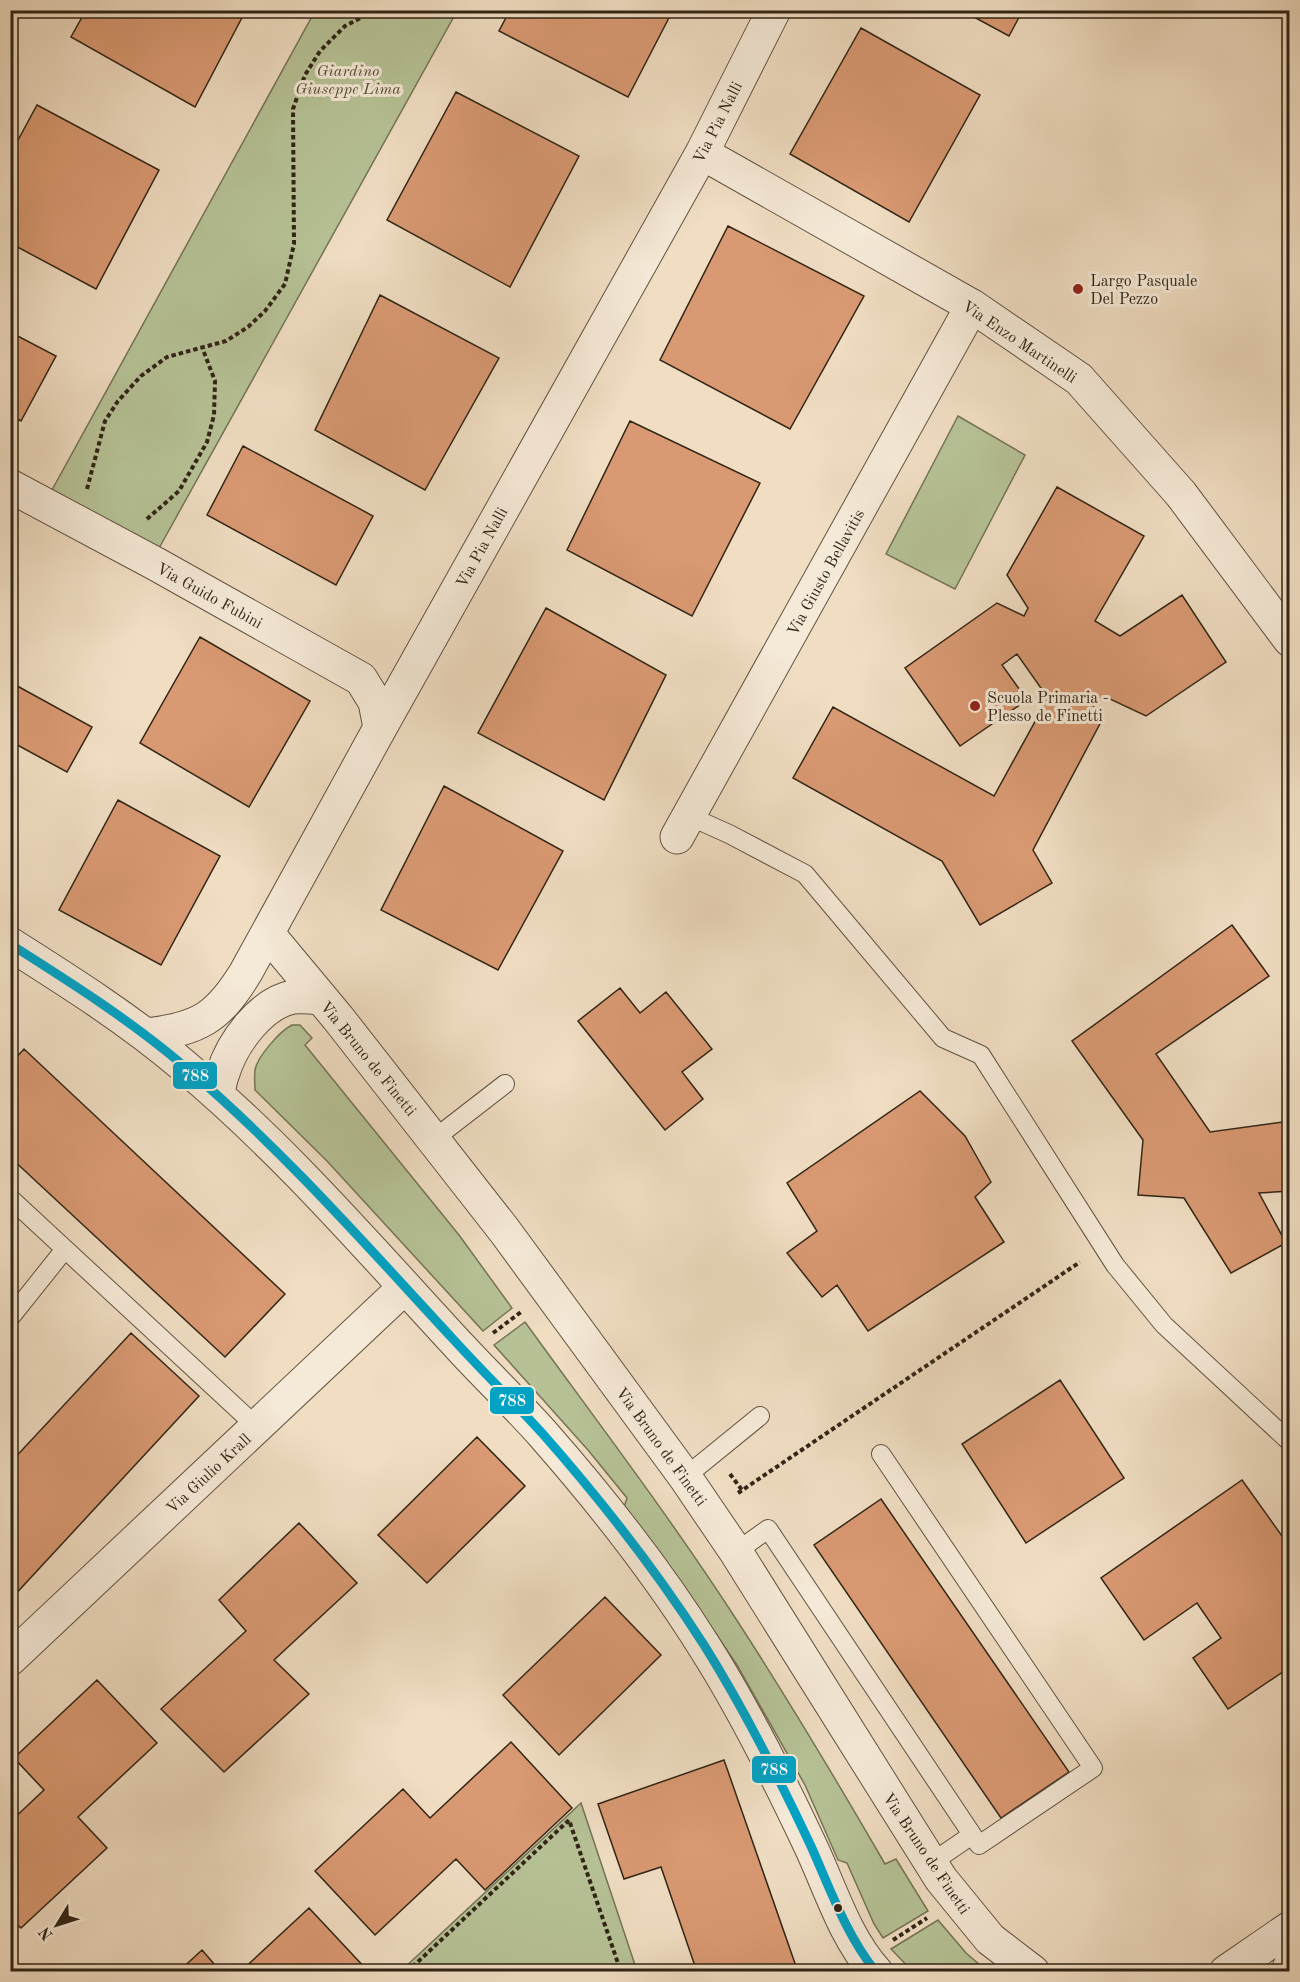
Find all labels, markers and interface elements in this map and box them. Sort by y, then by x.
park label: Giardino Giuseppe Lima [295,64,401,98]
street label: Via Pia Nalli [691,80,746,166]
place label: Largo Pasquale Del Pezzo [1090,274,1197,308]
marker: Largo Pasquale Del Pezzo [1071,282,1085,296]
street label: Via Enzo Martinelli [959,298,1079,387]
street label: Via Pia Nalli [454,505,511,591]
street label: Via Giusto Bellavitis [785,507,868,639]
street label: Via Guido Fubini [153,561,265,632]
place label: Scuola Primaria - Plesso de Finetti [987,691,1109,725]
marker: Scuola Primaria - Plesso de Finetti [968,699,982,713]
street label: Via Bruno de Finetti [316,999,418,1120]
line badge: 788 [172,1061,218,1090]
text: 788 [181,1069,209,1085]
street label: Via Bruno de Finetti [612,1385,709,1509]
line badge: 788 [489,1386,535,1415]
text: 788 [498,1394,526,1410]
street label: Via Giulio Krall [164,1431,255,1517]
line badge: 788 [751,1755,797,1784]
text: 788 [760,1763,788,1779]
street label: Via Bruno de Finetti [879,1791,972,1918]
north arrow [27,1895,87,1955]
unlabelled marker [832,1902,844,1914]
text: N [36,1923,57,1943]

